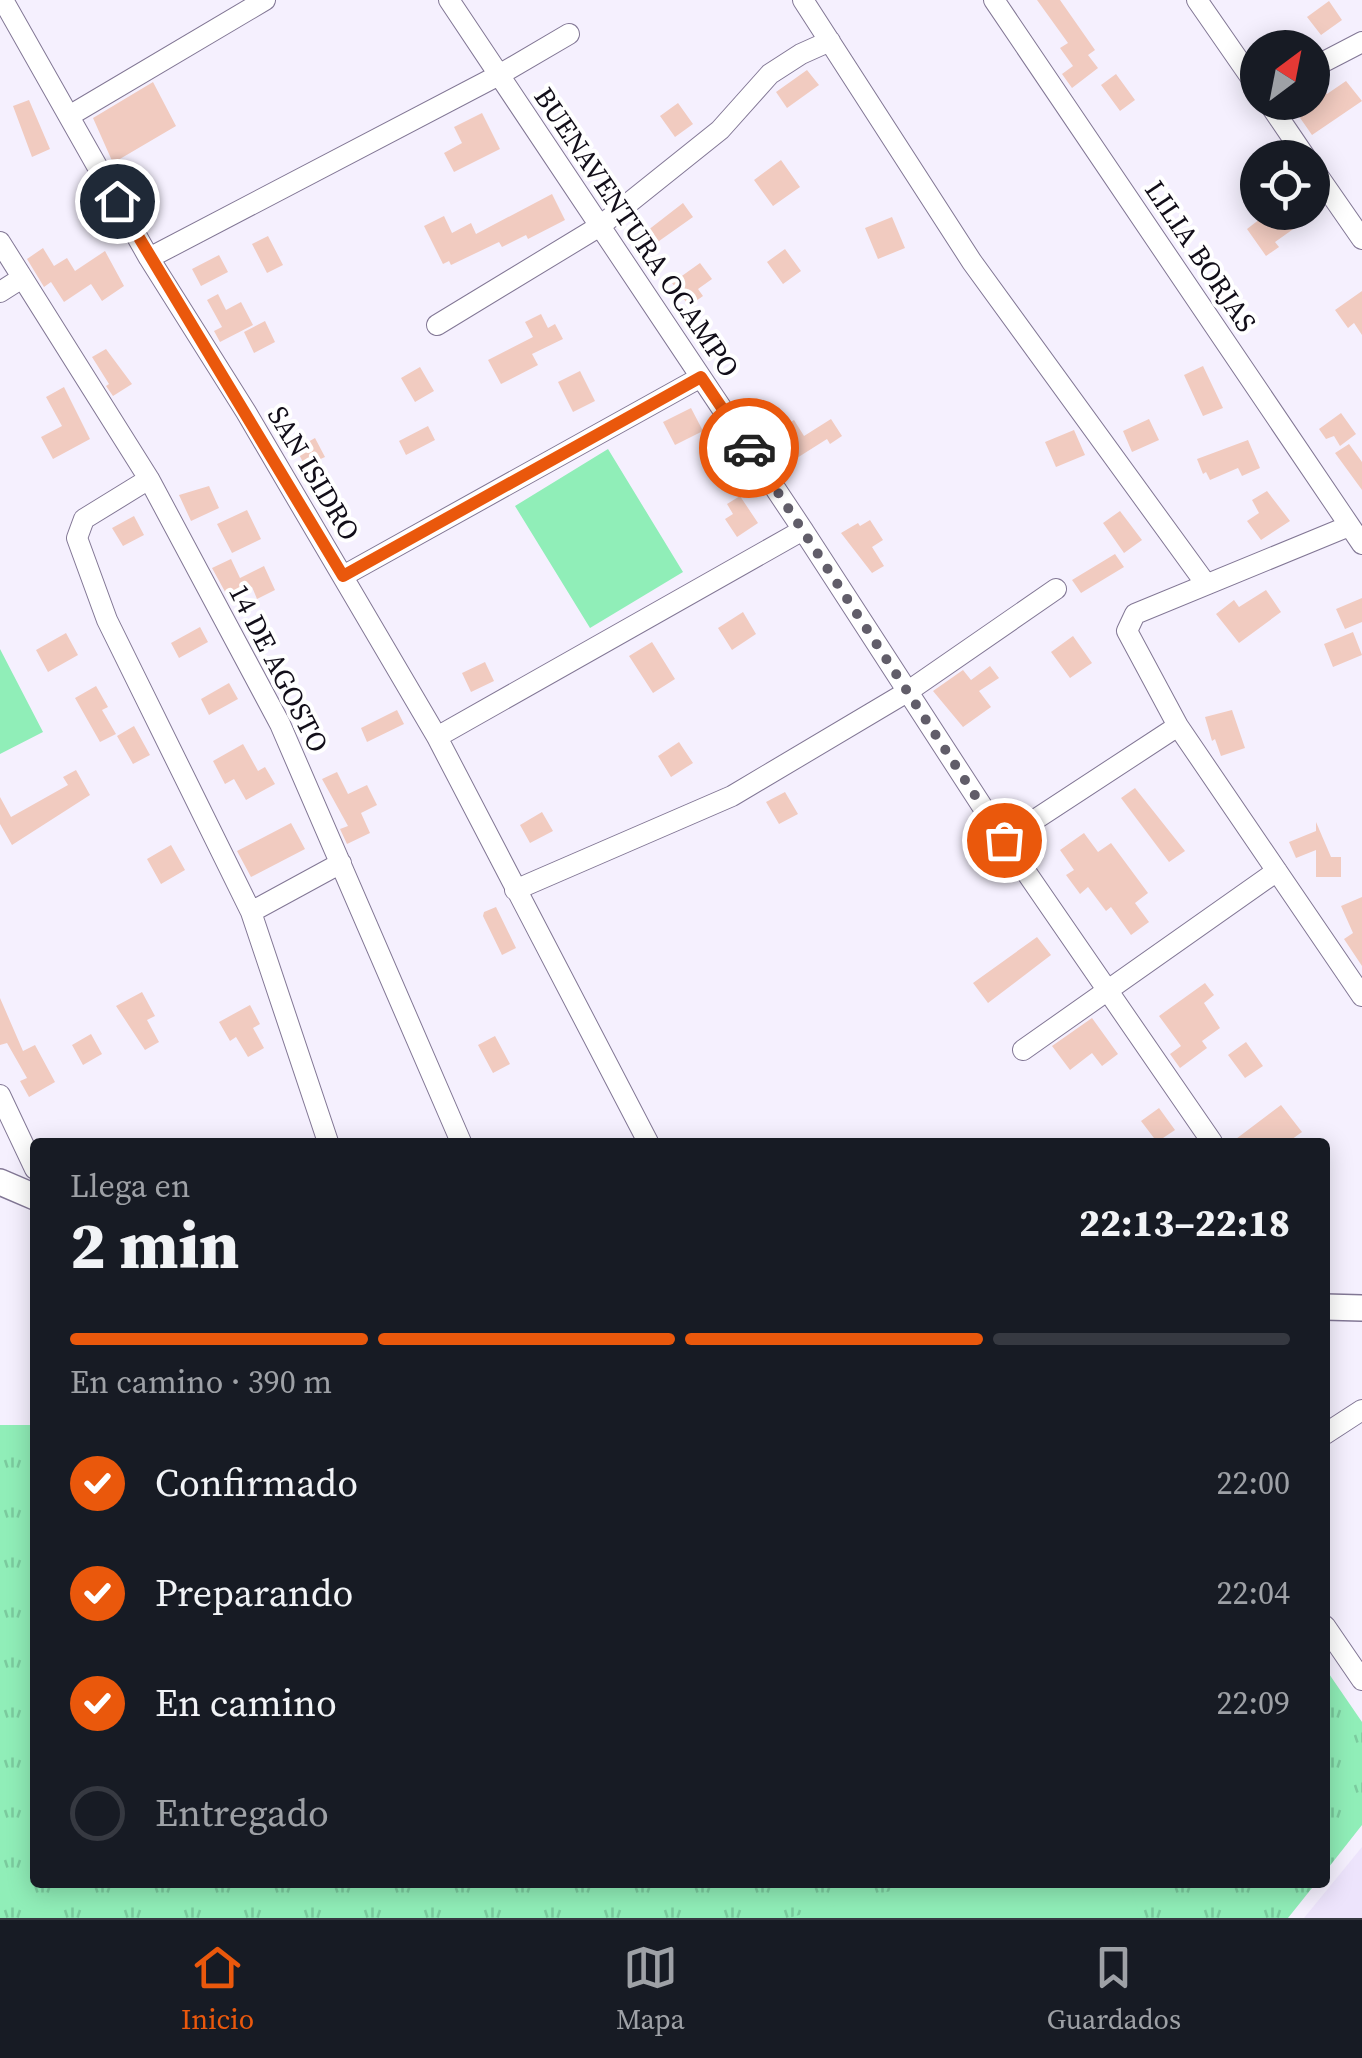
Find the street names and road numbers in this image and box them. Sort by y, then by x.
street label: BUENAVENTURA OCAMPO [526,80,748,384]
street label: LILIA BORJAS [1136,173,1266,339]
street label: SAN ISIDRO [259,399,369,547]
street label: 14 DE AGOSTO [220,577,338,759]

